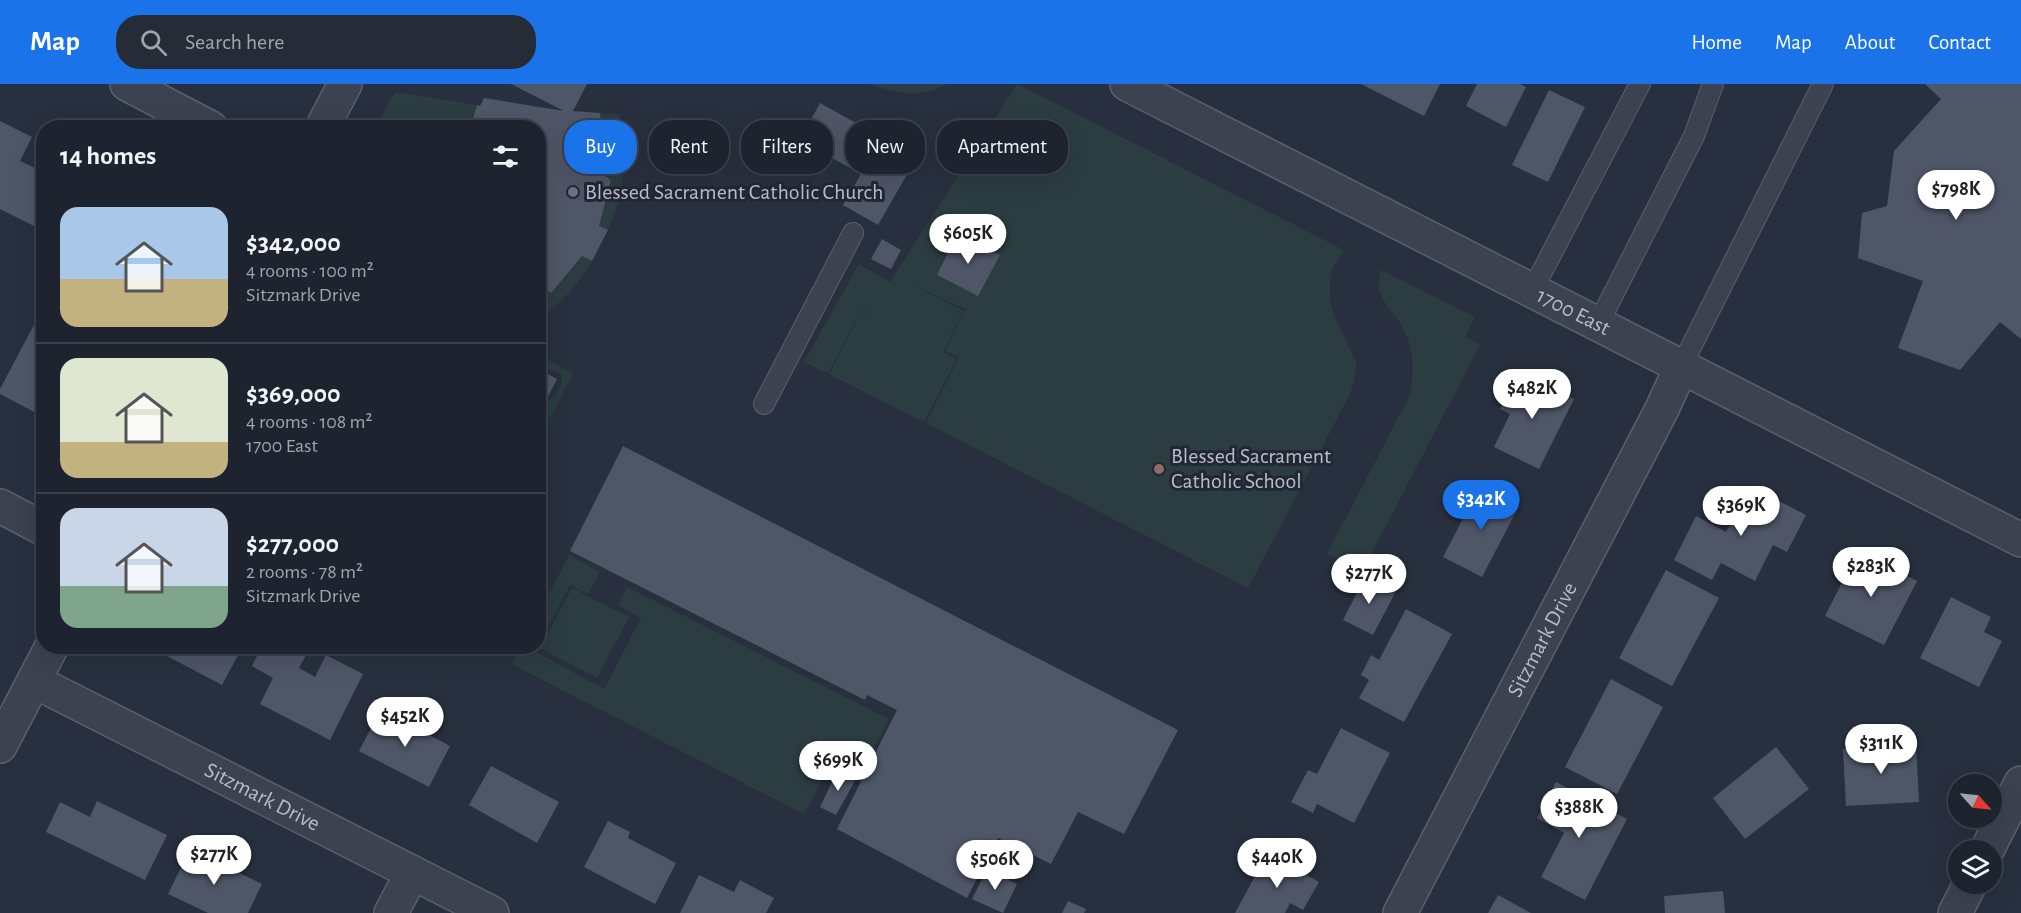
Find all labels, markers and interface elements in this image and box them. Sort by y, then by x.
search box [116,15,536,69]
icon: search [137,26,170,59]
text: Map [30,28,80,56]
text: Search here [185,31,284,53]
text: Home [1691,32,1742,53]
text: Map [1775,32,1812,53]
text: About [1845,32,1895,53]
text: Contact [1928,32,1991,53]
chip: Buy [564,120,637,174]
chip: Rent [649,120,729,174]
chip: Filters [741,120,833,174]
chip: New [845,120,925,174]
chip: Apartment [937,120,1068,174]
icon: filters [489,140,522,173]
text: 14 homes [60,143,156,169]
pin: $798K [1914,170,1998,221]
text: $798K [1932,179,1980,199]
place label: Blessed Sacrament Catholic Church [585,181,883,203]
marker: Blessed Sacrament Catholic Church [566,185,580,199]
pin: $605K [926,214,1010,265]
text: $605K [943,223,993,243]
text: $342,000 [246,230,341,256]
icon: home [108,231,180,303]
text: 4 rooms · 100 m² [246,261,374,281]
street label: 1700 East [1533,284,1614,339]
text: Sitzmark Drive [246,285,360,305]
pin: $482K [1490,369,1574,420]
text: $482K [1507,378,1557,398]
text: $369,000 [246,381,341,407]
icon: home [108,382,180,454]
text: 4 rooms · 108 m² [246,412,373,432]
text: 1700 East [246,436,318,456]
place label: Blessed Sacrament Catholic School [1171,445,1331,492]
marker: Blessed Sacrament Catholic School [1152,462,1166,476]
pin: $342K [1439,480,1523,531]
pin: $369K [1699,486,1783,537]
text: $342K [1457,489,1505,509]
text: $369K [1717,495,1765,515]
text: $277,000 [246,531,339,557]
icon: home [108,532,180,604]
pin: $283K [1829,547,1913,598]
pin: $277K [1327,554,1411,605]
text: $283K [1847,556,1895,576]
text: 2 rooms · 78 m² [246,562,363,582]
text: $277K [1345,563,1393,583]
street label: Sitzmark Drive [1503,579,1581,701]
text: Sitzmark Drive [246,586,360,606]
pin: $452K [363,697,447,748]
text: $452K [381,706,429,726]
pin: $311K [1839,724,1923,775]
text: $311K [1859,733,1903,753]
pin: $699K [796,741,880,792]
text: $699K [813,750,863,770]
street label: Sitzmark Drive [201,758,324,835]
north arrow [1948,774,2002,828]
map controls [1948,774,2002,894]
pin: $388K [1537,788,1621,839]
text: $388K [1554,797,1604,817]
pin: $277K [172,835,256,886]
pin: $440K [1235,838,1319,889]
pin: $506K [953,840,1037,891]
button: layers [1948,840,2002,894]
text: $277K [190,844,238,864]
text: $440K [1251,847,1303,867]
text: $506K [970,849,1020,869]

